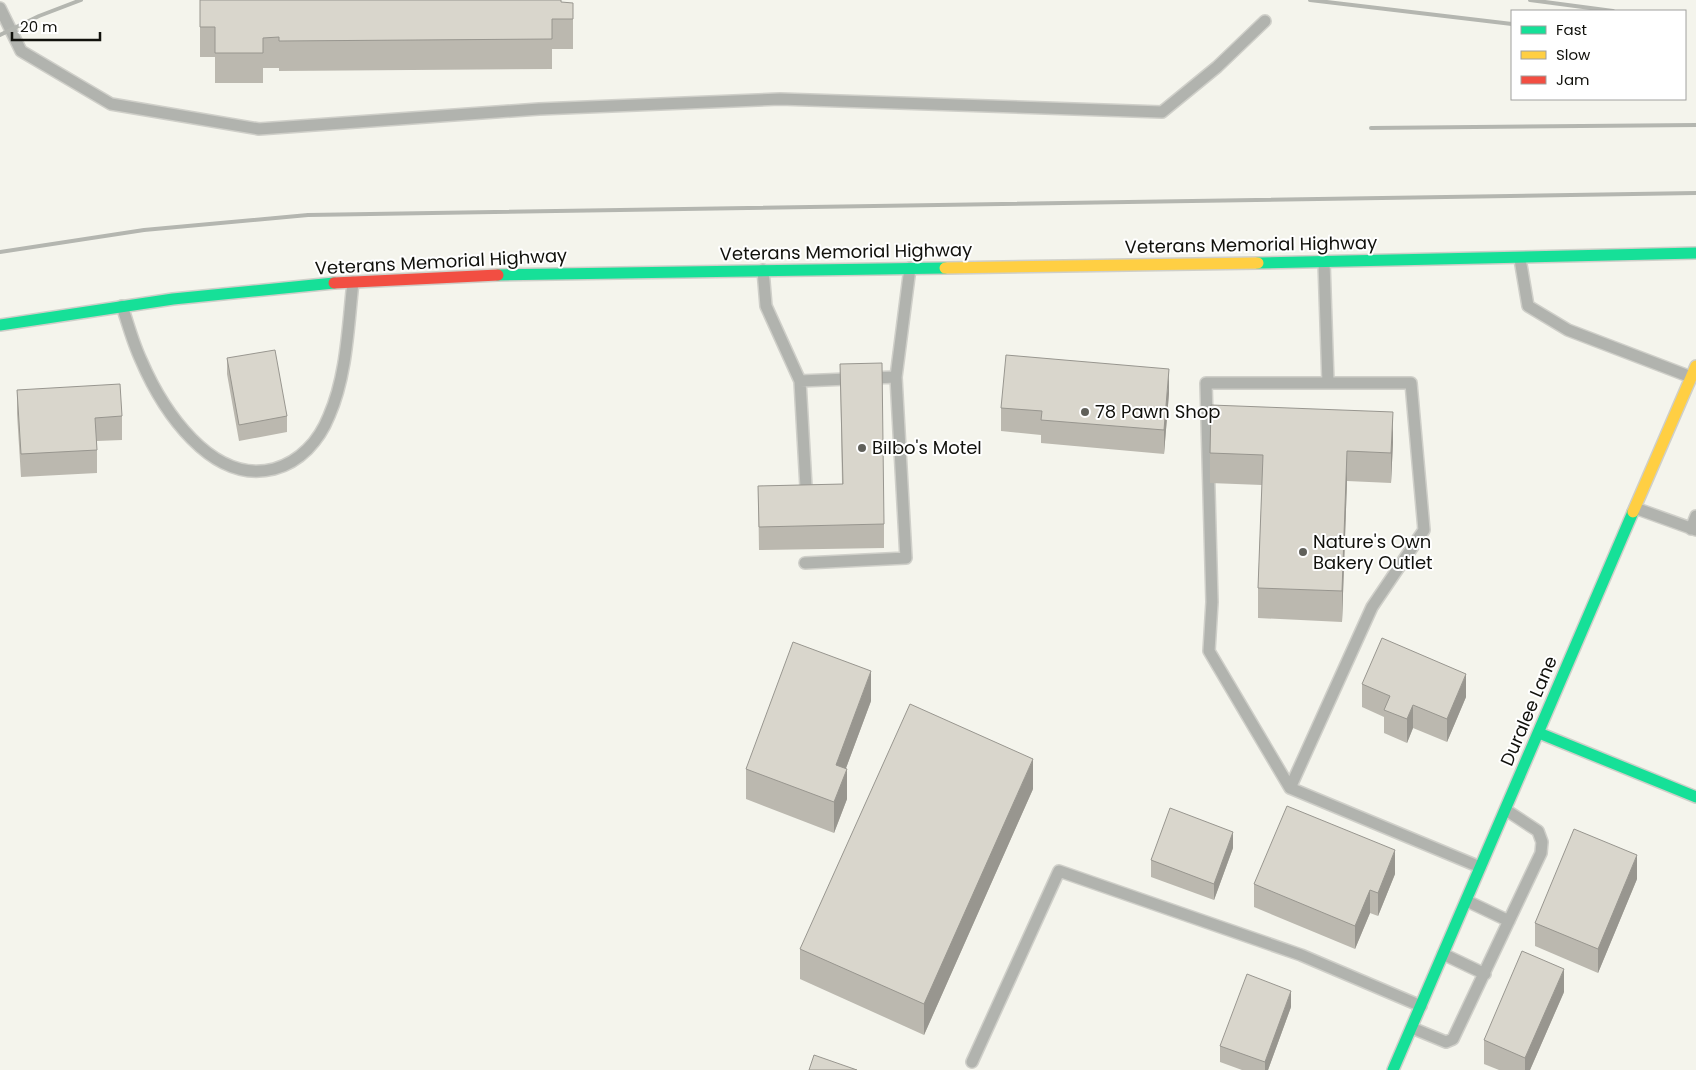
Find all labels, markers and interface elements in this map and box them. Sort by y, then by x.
scale bar [12,10,100,42]
legend [1511,10,1686,100]
text: 20 m [20,16,58,37]
text: Fast [1556,19,1587,40]
text: Slow [1556,44,1591,65]
text: Jam [1556,69,1590,90]
street label: Veterans Memorial Highway [1125,230,1377,259]
street label: Veterans Memorial Highway [720,237,972,266]
street label: Veterans Memorial Highway [314,242,568,281]
place label: 78 Pawn Shop [1095,399,1220,424]
marker: 78 Pawn Shop [1079,406,1091,418]
place label: Bilbo's Motel [872,435,982,460]
marker: Bilbo's Motel [856,442,868,454]
place label: Nature's Own Bakery Outlet [1313,529,1433,575]
marker: Nature's Own Bakery Outlet [1297,546,1309,558]
street label: Duralee Lane [1494,652,1563,770]

